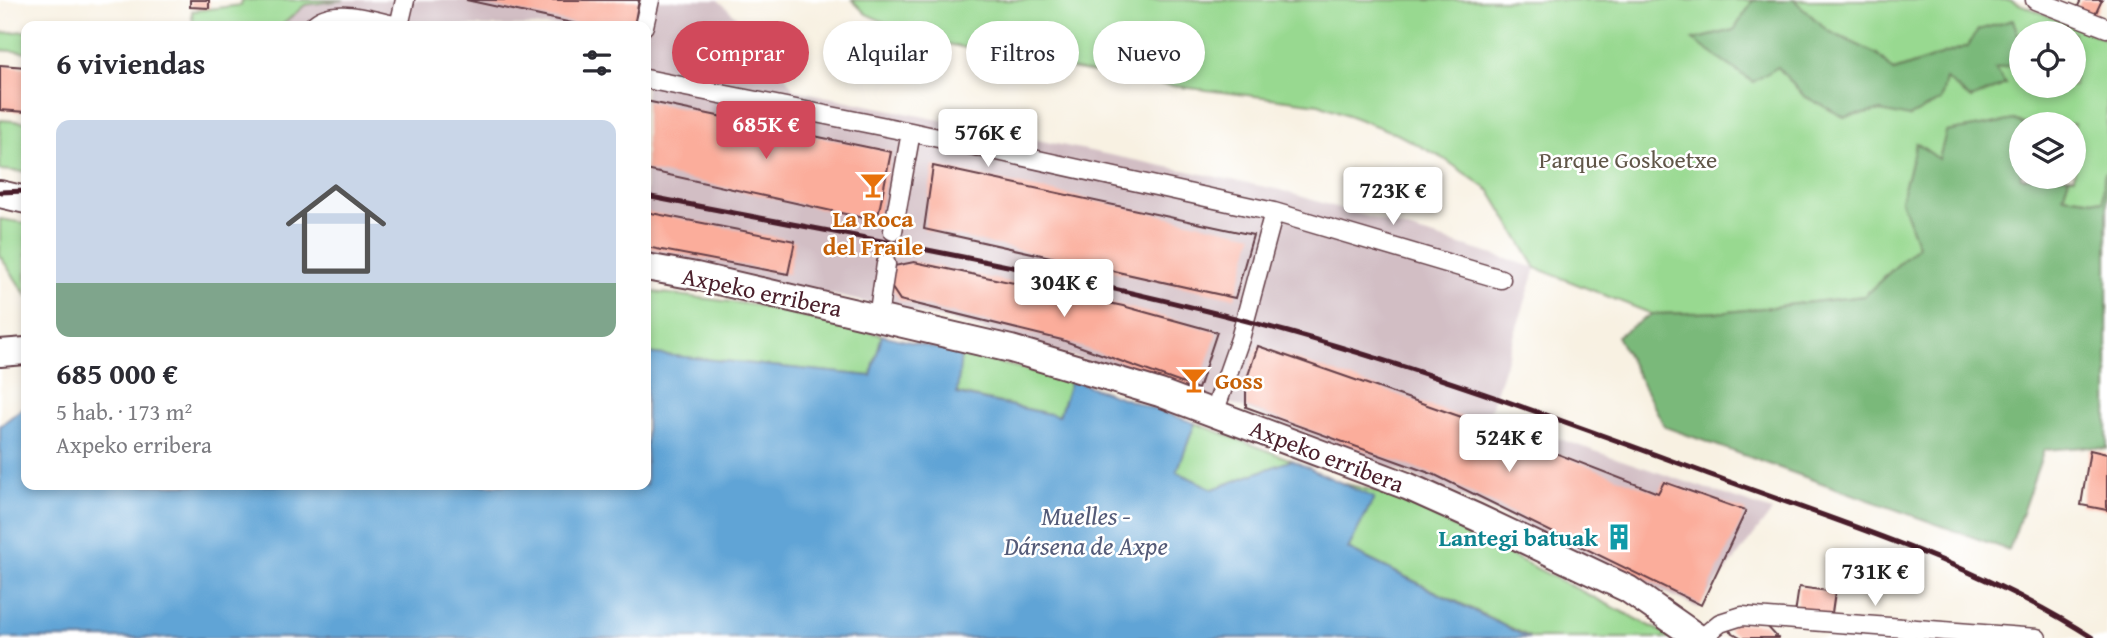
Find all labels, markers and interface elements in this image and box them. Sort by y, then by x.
chip: Comprar [672,21,809,84]
chip: Alquilar [823,21,952,84]
chip: Filtros [966,21,1079,84]
chip: Nuevo [1093,21,1205,84]
map controls [2009,21,2086,189]
button: locate [2009,21,2086,98]
text: 6 viviendas [56,41,205,85]
icon: filters [578,44,616,82]
pin: 685K € [709,102,823,161]
text: 685K € [732,107,800,140]
pin: 576K € [931,110,1045,169]
button: layers [2009,112,2086,189]
text: 576K € [954,115,1022,148]
park label: Parque Goskoetxe [1539,142,1717,177]
icon: home [273,166,399,292]
pin: 723K € [1336,168,1450,227]
bar icon: La Roca del Fraile [858,170,888,200]
text: 723K € [1359,173,1427,206]
place label: La Roca del Fraile [823,201,923,264]
street label: Axpeko erribera [679,258,846,326]
pin: 304K € [1007,260,1121,319]
text: 304K € [1030,265,1098,298]
text: 685 000 € [56,351,178,395]
place label: Goss [1215,363,1263,398]
bar icon: Goss [1179,365,1209,395]
text: 5 hab. · 173 m² [56,395,192,428]
street label: Axpeko erribera [1245,411,1410,502]
pin: 524K € [1452,414,1566,474]
text: 524K € [1475,420,1543,453]
text: Axpeko erribera [56,428,212,461]
water label: Muelles - Dársena de Axpe [1003,496,1168,565]
place label: Lantegi batuak [1439,520,1598,555]
building icon: Lantegi batuak [1604,522,1634,552]
pin: 731K € [1818,548,1932,608]
text: 731K € [1841,554,1909,587]

